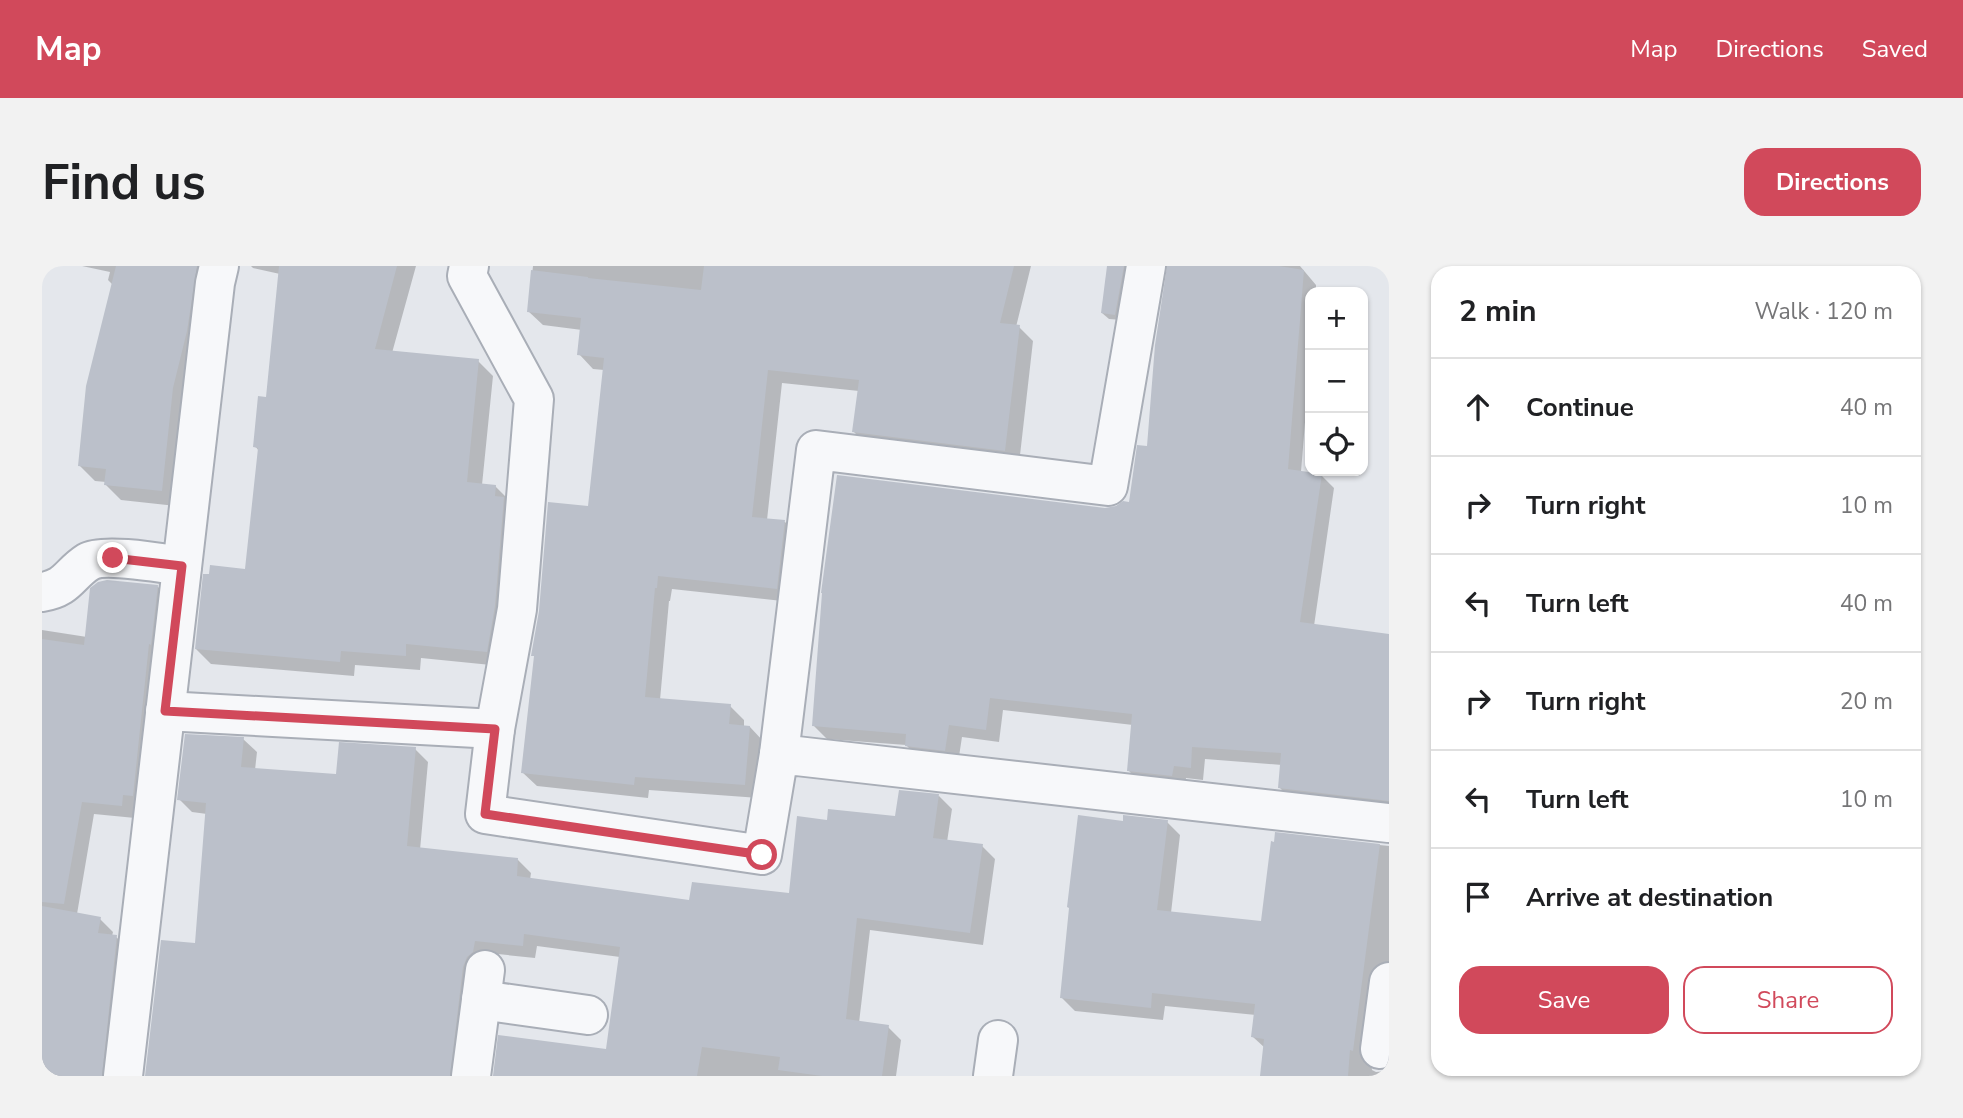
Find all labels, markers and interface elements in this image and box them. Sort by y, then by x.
text: Map [35,27,102,72]
text: Map [1630,33,1677,65]
text: Directions [1715,33,1824,65]
text: Saved [1862,33,1928,65]
button: Directions [1744,148,1921,216]
text: Find us [42,149,206,216]
map controls [1305,287,1368,476]
button: + [1305,287,1368,350]
text: 2 min [1459,291,1537,332]
text: Walk · 120 m [1754,296,1893,327]
button: − [1305,350,1368,413]
icon: ahead [1459,388,1497,426]
text: Continue [1526,390,1634,425]
text: 40 m [1840,392,1893,423]
button: locate [1305,413,1368,476]
icon: right [1459,486,1497,524]
text: Turn right [1526,488,1645,523]
text: 10 m [1840,490,1893,521]
route end [97,542,128,573]
icon: left [1459,584,1497,622]
text: Turn left [1526,586,1629,621]
text: 40 m [1840,588,1893,619]
icon: right [1459,682,1497,720]
text: Turn right [1526,684,1645,719]
text: 20 m [1840,686,1893,717]
icon: left [1459,780,1497,818]
text: Turn left [1526,782,1629,817]
text: 10 m [1840,784,1893,815]
route start [746,839,777,870]
icon: arrive [1459,878,1497,916]
text: Arrive at destination [1526,880,1773,915]
button: Save [1459,966,1669,1034]
button: Share [1683,966,1893,1034]

